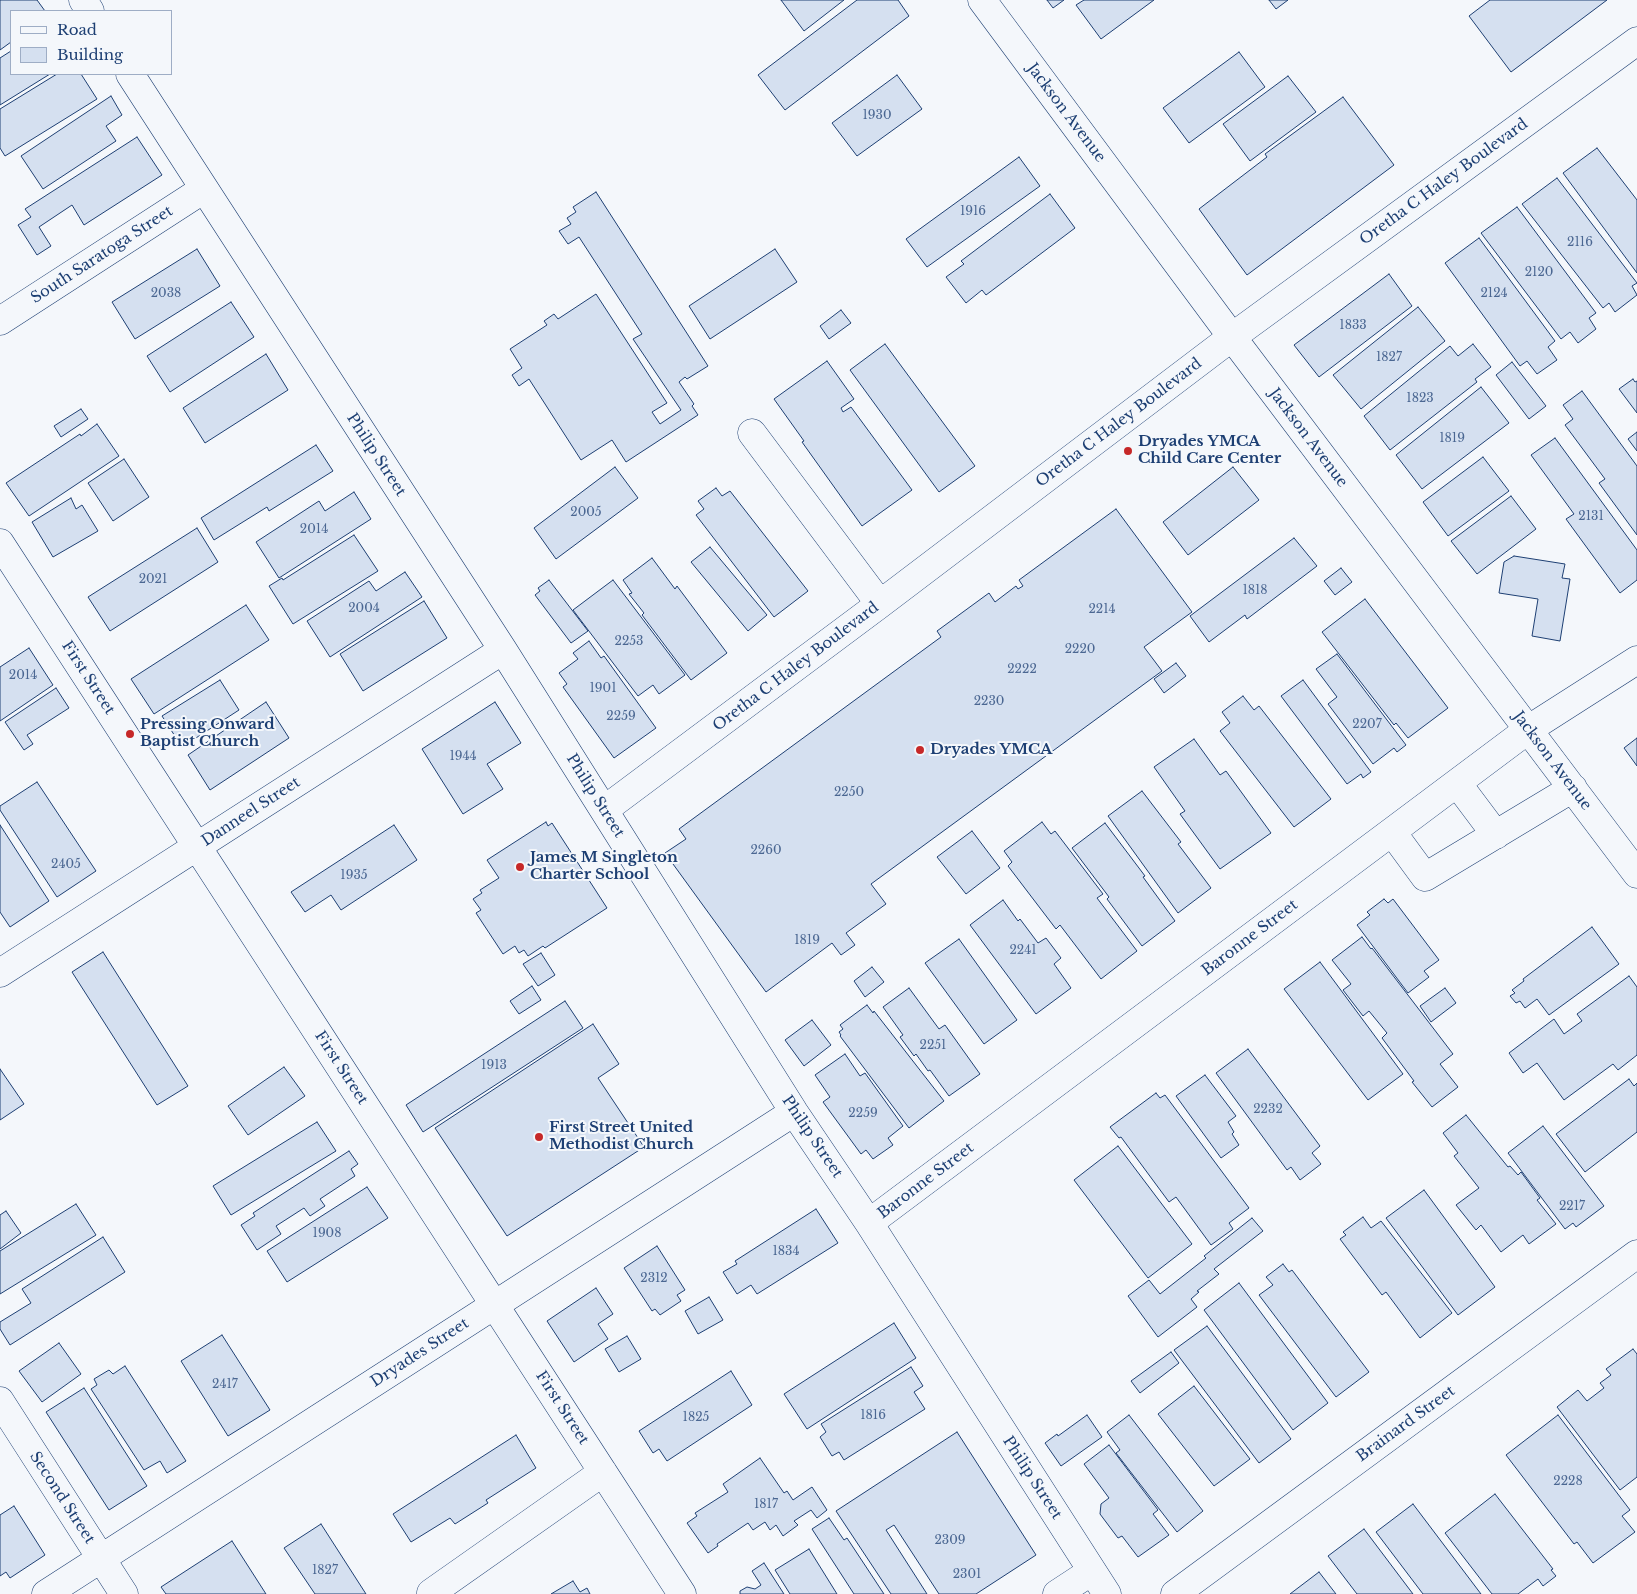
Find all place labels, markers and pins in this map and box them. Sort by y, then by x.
place label: Dryades YMCA Child Care Center [1138,433,1281,468]
marker: Dryades YMCA Child Care Center [1122,445,1134,457]
place label: Pressing Onward Baptist Church [140,716,275,751]
marker: Pressing Onward Baptist Church [124,728,136,740]
place label: Dryades YMCA [930,741,1052,759]
marker: Dryades YMCA [914,744,926,756]
place label: James M Singleton Charter School [530,849,678,884]
marker: James M Singleton Charter School [514,861,526,873]
place label: First Street United Methodist Church [549,1119,694,1154]
marker: First Street United Methodist Church [533,1131,545,1143]

